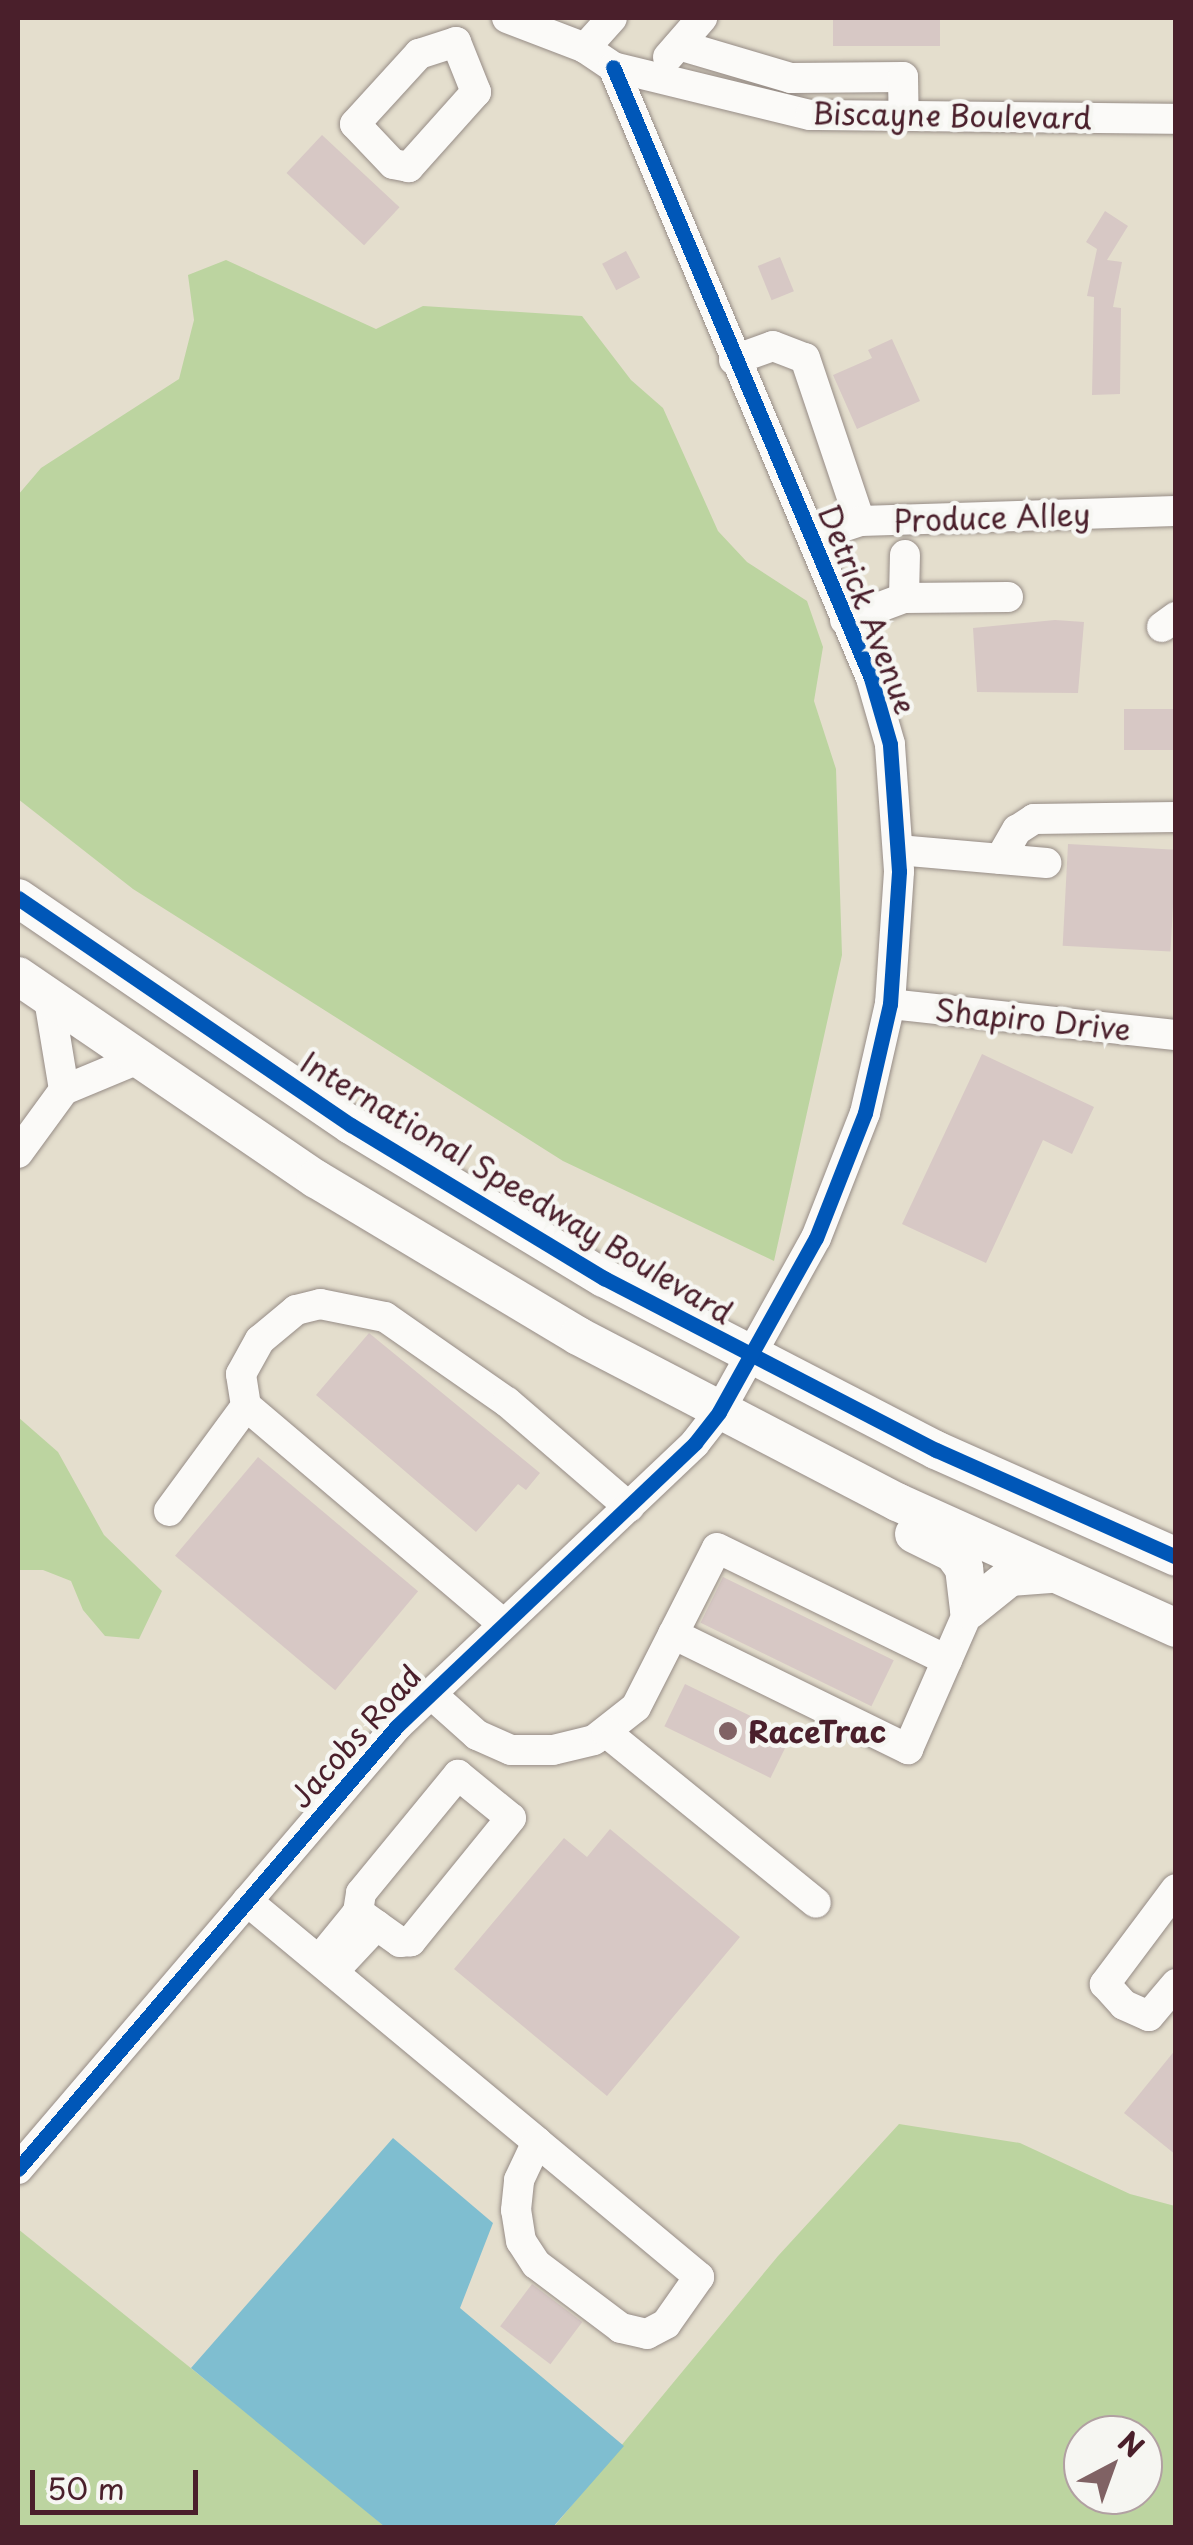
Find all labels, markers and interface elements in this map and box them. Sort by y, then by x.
street label: Biscayne Boulevard [810,95,1094,135]
street label: Produce Alley [892,496,1092,538]
street label: Detrick Avenue [812,499,924,719]
street label: Shapiro Drive [933,991,1133,1047]
street label: International Speedway Boulevard [294,1043,740,1331]
street label: Jacobs Road [281,1657,429,1815]
place label: RaceTrac [748,1713,886,1749]
marker: RaceTrac [717,1720,739,1742]
north arrow [1063,2415,1163,2515]
text: N [1109,2420,1154,2467]
scale bar [35,2450,202,2512]
text: 50 m [47,2465,125,2510]

